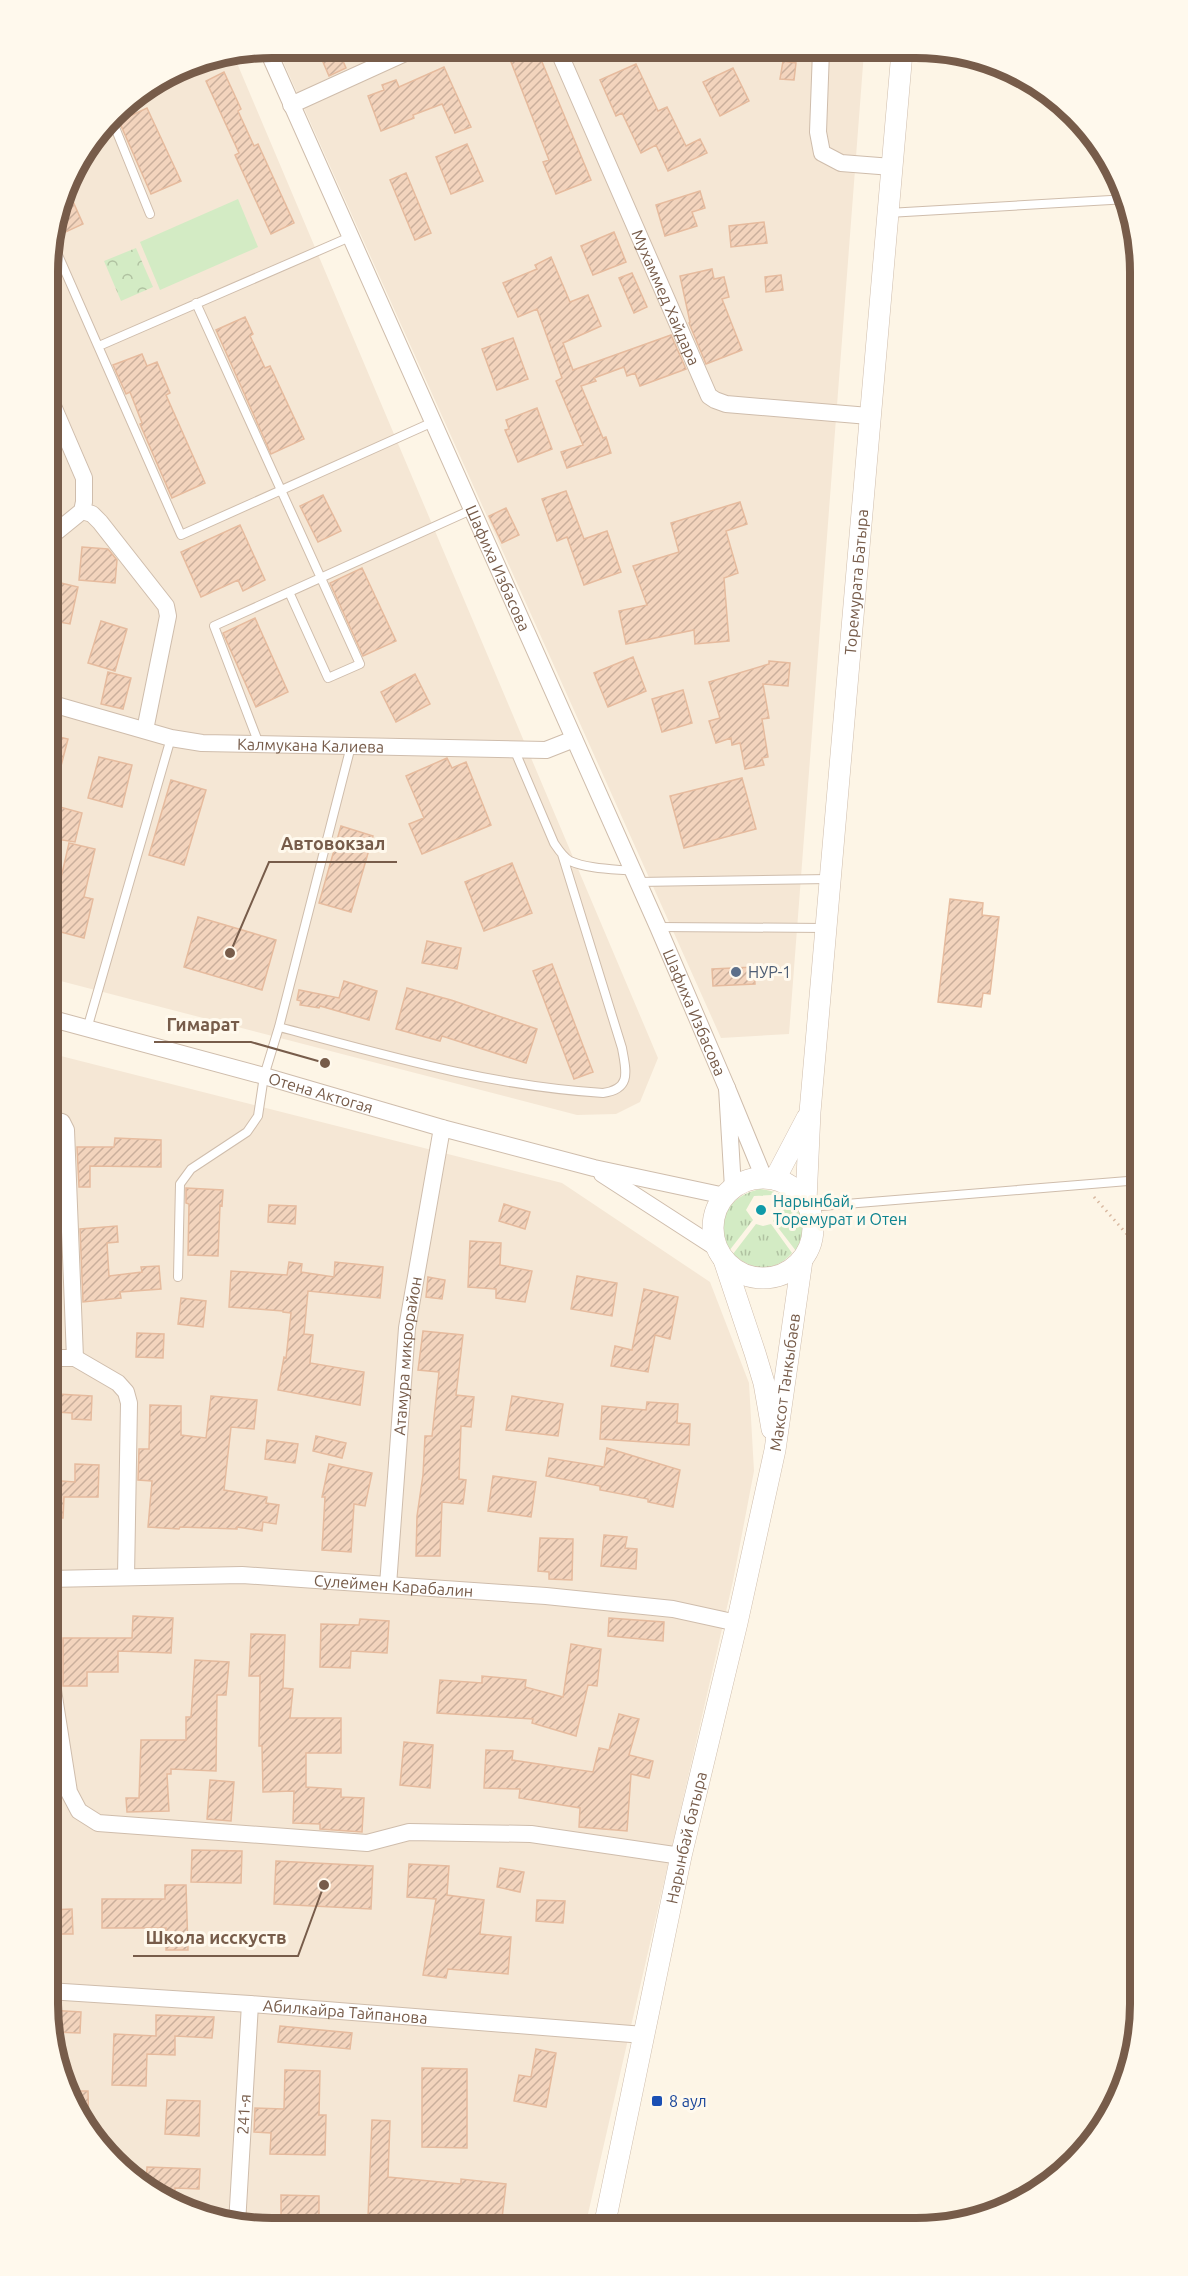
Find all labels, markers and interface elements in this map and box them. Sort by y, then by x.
street label: Мухаммед Хайдара [629,227,703,368]
street label: Шафиха Избасова [462,502,534,634]
street label: Торемурата Батыра [841,508,871,656]
street label: Калмукана Калиева [237,735,384,756]
callout: Автовокзал [269,826,397,862]
text: Автовокзал [281,833,385,853]
street label: Шафиха Избасова [660,946,730,1078]
place label: НУР-1 [748,963,791,981]
marker: НУР-1 [729,965,743,979]
callout: Гимарат [154,1006,251,1042]
text: Гимарат [166,1014,240,1034]
street label: Отена Актогая [267,1069,375,1116]
place label: Нарынбай, Торемурат и Отен [773,1192,907,1228]
marker: Нарынбай, Торемурат и Отен [754,1203,768,1217]
street label: Атамура микрорайон [390,1275,425,1436]
street label: Максот Танкыбаев [766,1312,803,1452]
street label: Сулеймен Карабалин [313,1571,474,1600]
street label: Нарынбай батыра [662,1770,710,1905]
callout: Школа исскуств [133,1920,298,1956]
text: Школа исскуств [145,1927,287,1947]
street label: Абилкайра Тайпанова [262,1996,428,2027]
place label: 8 аул [669,2092,707,2110]
street label: 241-я [233,2094,254,2135]
marker: 8 аул [650,2094,664,2108]

